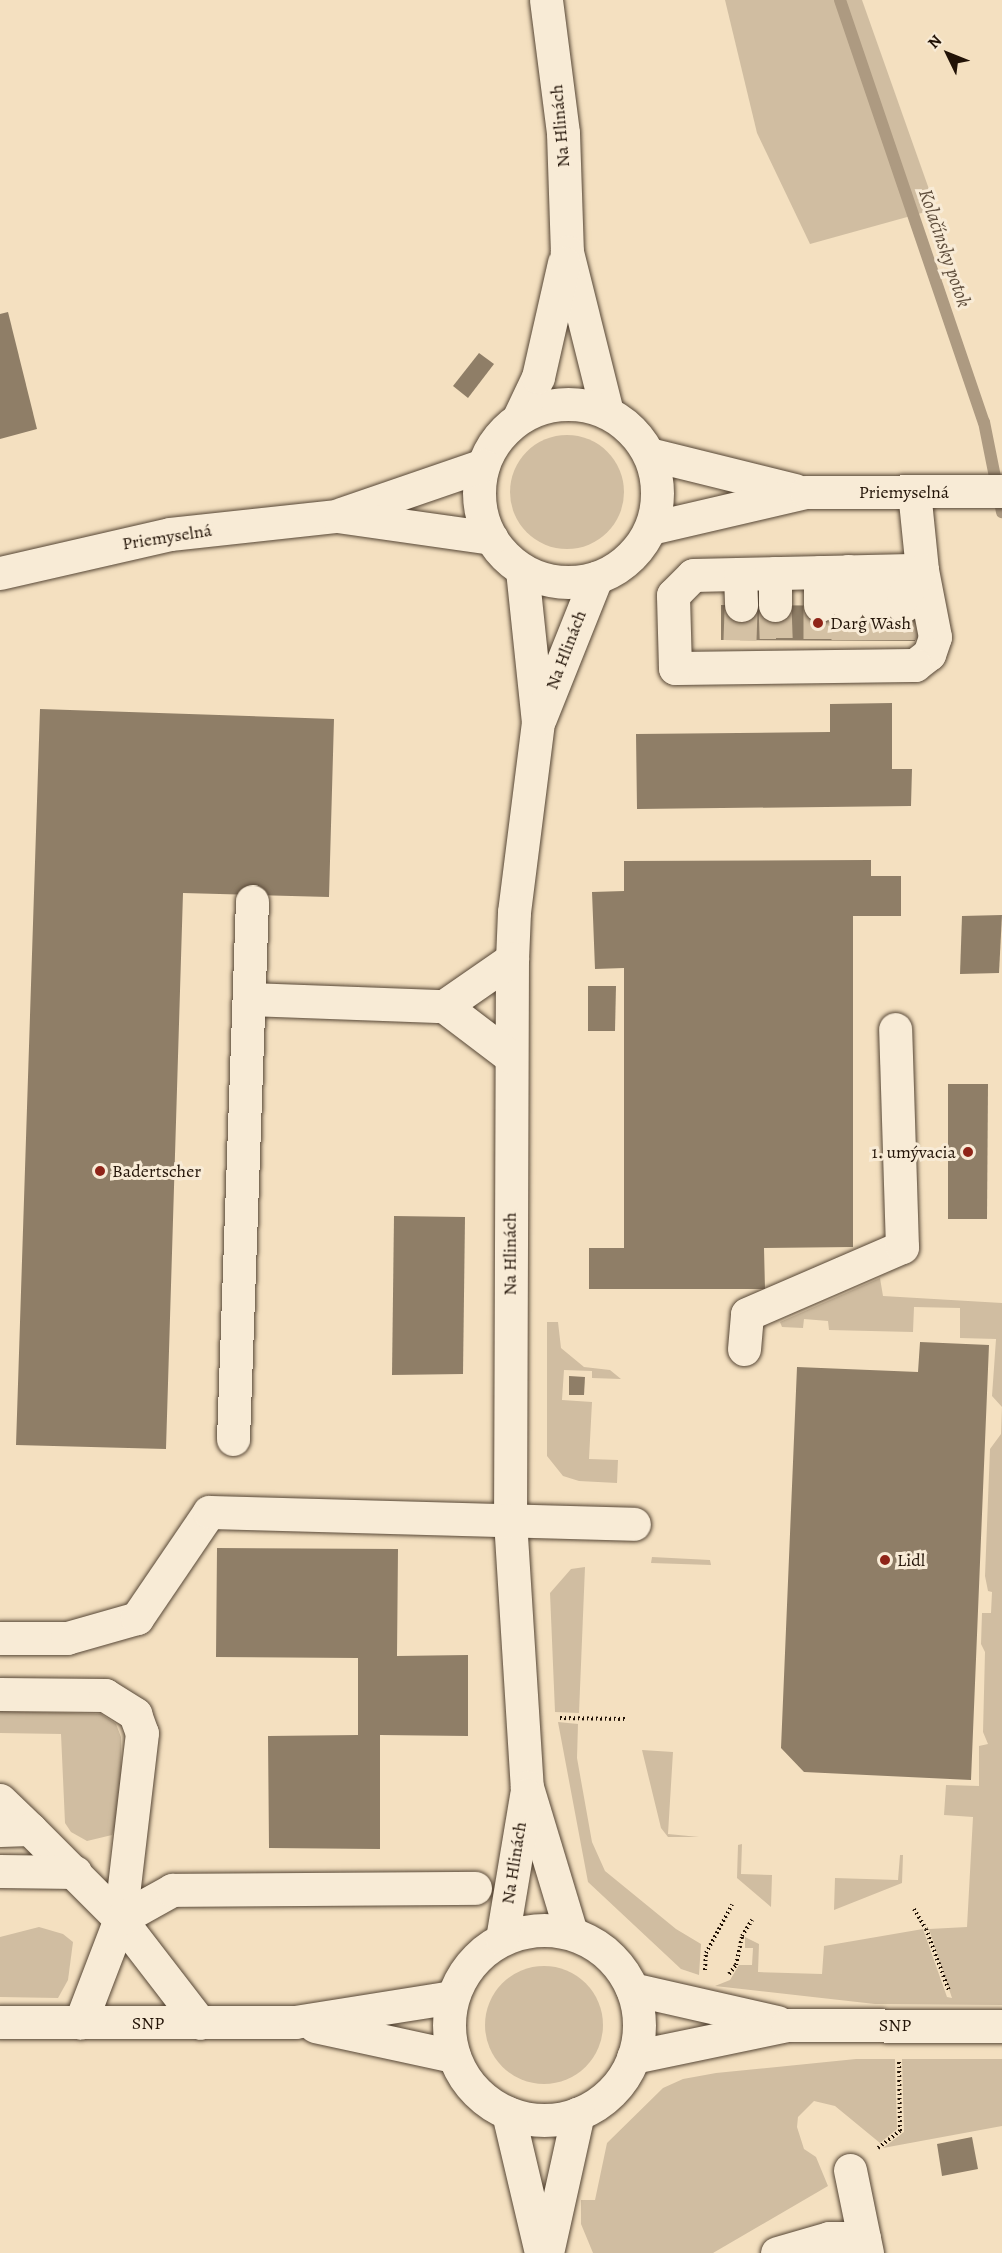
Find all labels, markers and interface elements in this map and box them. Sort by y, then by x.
north arrow [918,24,978,84]
text: N [923,30,947,53]
street label: Na Hlinách [546,84,574,168]
water label: Kolačínsky potok [914,186,976,310]
street label: Priemyselná [859,481,949,503]
street label: Priemyselná [121,519,213,555]
street label: Na Hlinách [541,607,591,693]
place label: Darg Wash [830,612,911,634]
marker: Darg Wash [811,616,825,630]
place label: 1. umývacia [871,1141,956,1163]
marker: 1. umývacia [961,1145,975,1159]
place label: Badertscher [112,1160,201,1182]
marker: Badertscher [93,1164,107,1178]
street label: Na Hlinách [499,1212,521,1296]
place label: Lidl [897,1549,925,1571]
marker: Lidl [878,1553,892,1567]
street label: Na Hlinách [497,1820,531,1906]
street label: SNP [132,2012,164,2034]
street label: SNP [879,2014,911,2036]

